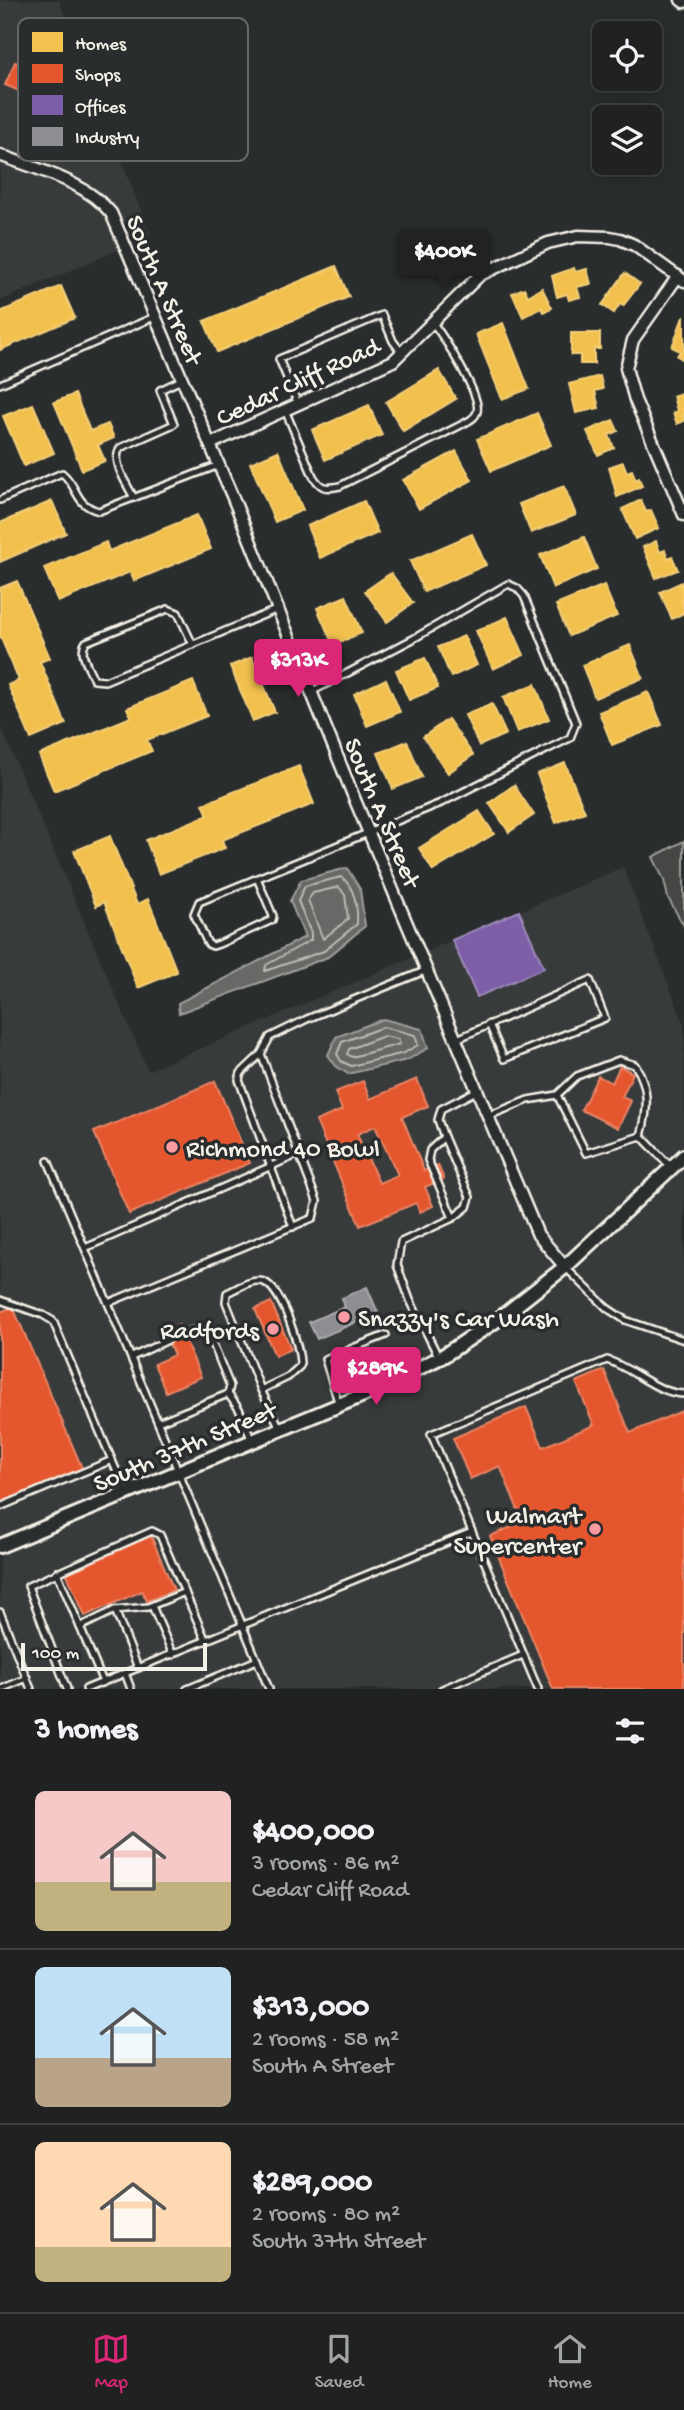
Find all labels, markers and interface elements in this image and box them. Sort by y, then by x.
legend [18,18,248,161]
map controls [592,21,662,175]
button: locate [592,21,662,91]
text: Homes [75,34,127,57]
text: Shops [75,65,121,88]
text: Offices [75,97,126,120]
button: layers [592,105,662,175]
text: Industry [75,128,140,151]
street label: South A Street [116,211,208,372]
pin: $400K [395,230,493,290]
text: $400K [414,239,474,266]
street label: Cedar Cliff Road [212,332,387,435]
pin: $313K [249,640,347,699]
text: $313K [270,648,326,675]
street label: South A Street [334,734,426,895]
place label: Richmond 40 Bowl [186,1136,380,1167]
marker: Richmond 40 Bowl [164,1139,180,1155]
place label: Snazzy's Car Wash [358,1306,559,1337]
marker: Snazzy's Car Wash [336,1309,352,1325]
place label: Radfords [160,1318,260,1349]
marker: Radfords [265,1321,281,1337]
pin: $289K [327,1348,425,1407]
text: $289K [347,1356,405,1383]
street label: South 37th Street [90,1396,284,1502]
place label: Walmart Supercenter [453,1503,584,1564]
marker: Walmart Supercenter [587,1521,603,1537]
scale bar [21,1640,206,1672]
text: 100 m [32,1643,79,1666]
icon: filters [611,1712,649,1750]
text: 3 homes [35,1714,137,1749]
text: $400,000 [252,1816,374,1851]
icon: home [91,1819,175,1903]
text: 3 rooms · 86 m² [252,1851,399,1878]
text: Cedar Cliff Road [252,1878,408,1905]
text: $313,000 [252,1992,369,2027]
icon: home [91,1995,175,2079]
text: 2 rooms · 58 m² [252,2027,399,2054]
text: South A Street [252,2054,393,2081]
text: $289,000 [252,2167,372,2202]
icon: home [91,2170,175,2254]
text: 2 rooms · 80 m² [252,2202,400,2229]
text: South 37th Street [252,2229,425,2256]
tab: Map [92,2330,130,2395]
tab: Saved [315,2330,363,2395]
tab: Home [548,2330,592,2395]

